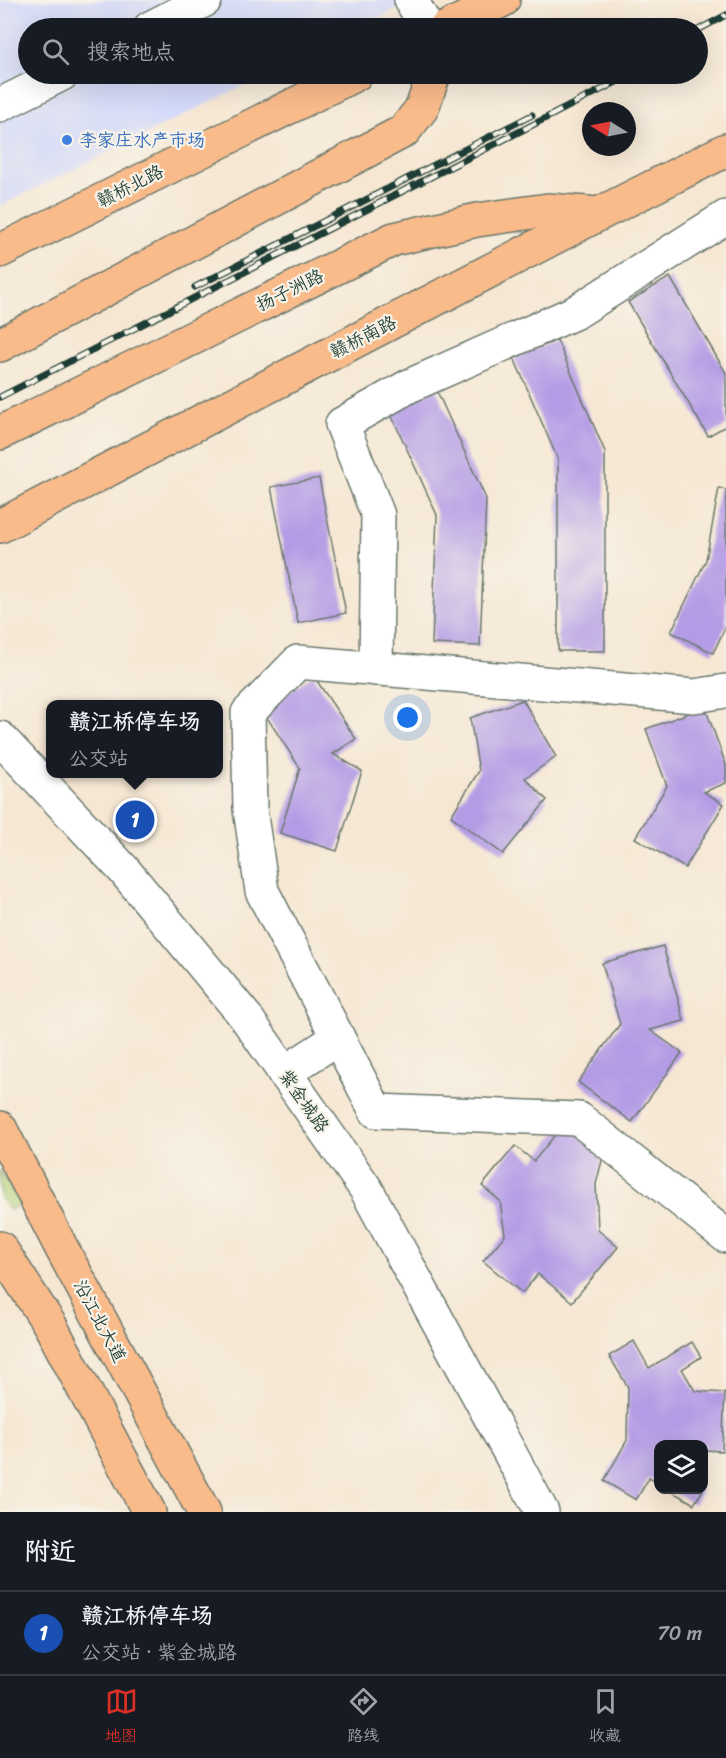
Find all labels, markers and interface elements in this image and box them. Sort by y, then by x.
search box [18,18,708,84]
text: 搜索地点 [87,32,175,71]
icon: search [39,35,72,68]
north arrow [582,102,636,156]
place label: 李家庄水产市场 [79,124,205,156]
marker: 李家庄水产市场 [60,133,74,147]
street label: 赣桥北路 [91,155,169,217]
street label: 扬子洲路 [251,260,329,320]
street label: 赣桥南路 [324,306,402,368]
popup [46,700,223,778]
text: 赣江桥停车场 [68,702,201,741]
your location [393,703,422,732]
text: 公交站 [68,741,128,776]
pin: 1 [116,798,154,842]
street label: 紫金城路 [270,1062,338,1140]
street label: 沿江北大道 [65,1274,135,1368]
map controls [654,1440,708,1494]
button: layers [654,1440,708,1494]
text: 附近 [24,1528,76,1574]
text: 赣江桥停车场 [81,1596,213,1635]
text: 1 [39,1616,48,1651]
text: 70 m [657,1616,702,1651]
text: 公交站 · 紫金城路 [81,1635,237,1670]
tab: 地图 [105,1685,138,1750]
tab: 路线 [347,1685,380,1750]
tab: 收藏 [589,1685,622,1750]

